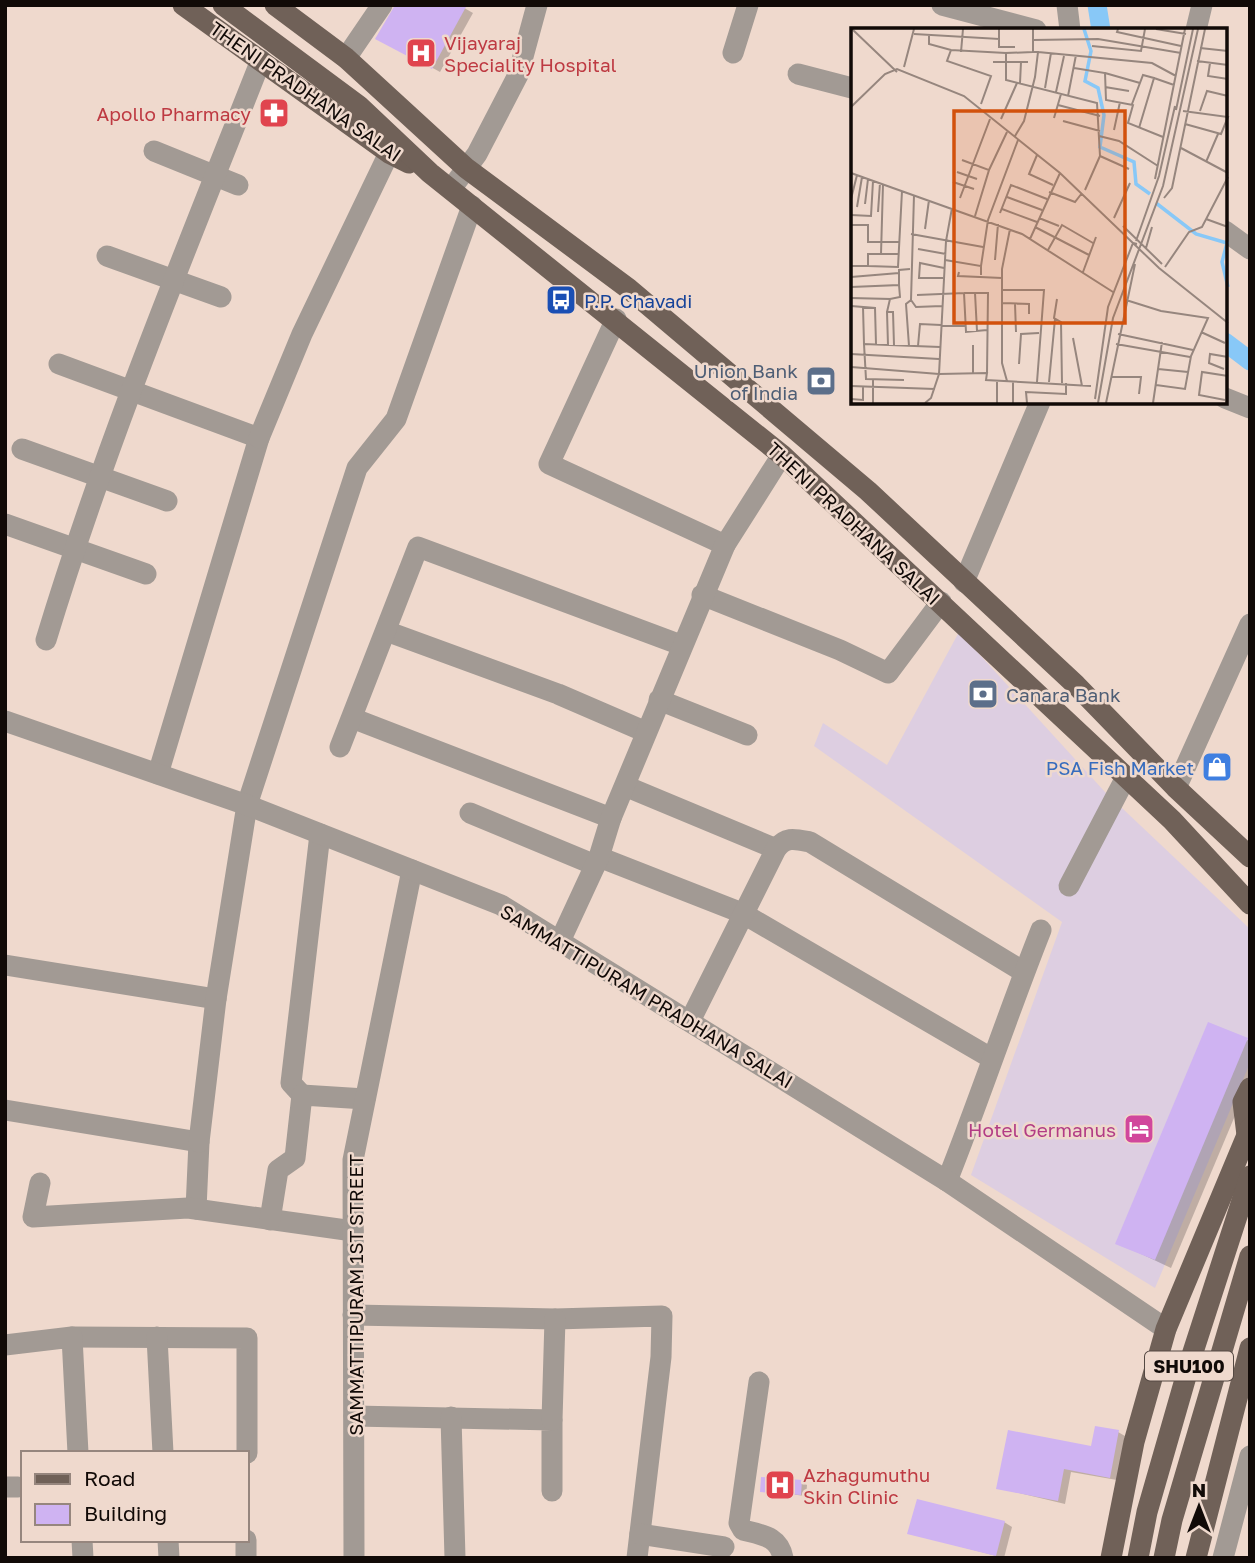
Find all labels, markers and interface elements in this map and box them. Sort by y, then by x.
street label: THENI PRADHANA SALAI [206,16,406,166]
inset map [851,28,1227,404]
place label: Vijayaraj Speciality Hospital [444,31,617,76]
hospital icon: Vijayaraj Speciality Hospital [404,36,438,70]
pharmacy icon: Apollo Pharmacy [257,96,291,130]
place label: Apollo Pharmacy [97,102,251,125]
bus stop icon: P.P. Chavadi [544,283,578,317]
place label: P.P. Chavadi [584,289,692,312]
place label: Union Bank of India [694,359,798,404]
bank icon: Union Bank of India [804,364,838,398]
street label: THENI PRADHANA SALAI [763,437,945,609]
bank icon: Canara Bank [966,677,1000,711]
place label: Canara Bank [1006,683,1121,706]
shop icon: PSA Fish Market [1200,750,1234,784]
place label: PSA Fish Market [1046,756,1194,779]
street label: SAMMATTIPURAM PRADHANA SALAI [497,899,797,1093]
hotel icon: Hotel Germanus [1122,1112,1156,1146]
place label: Hotel Germanus [968,1118,1116,1141]
street label: SAMMATTIPURAM 1ST STREET [344,1154,367,1436]
road number: SHU100 [1145,1352,1233,1380]
legend [21,1451,248,1542]
place label: Azhagumuthu Skin Clinic [803,1463,930,1508]
text: Road [84,1465,135,1491]
hospital icon: Azhagumuthu Skin Clinic [763,1468,797,1502]
north arrow [1164,1472,1234,1542]
text: N [1192,1478,1206,1501]
text: Building [84,1500,167,1526]

